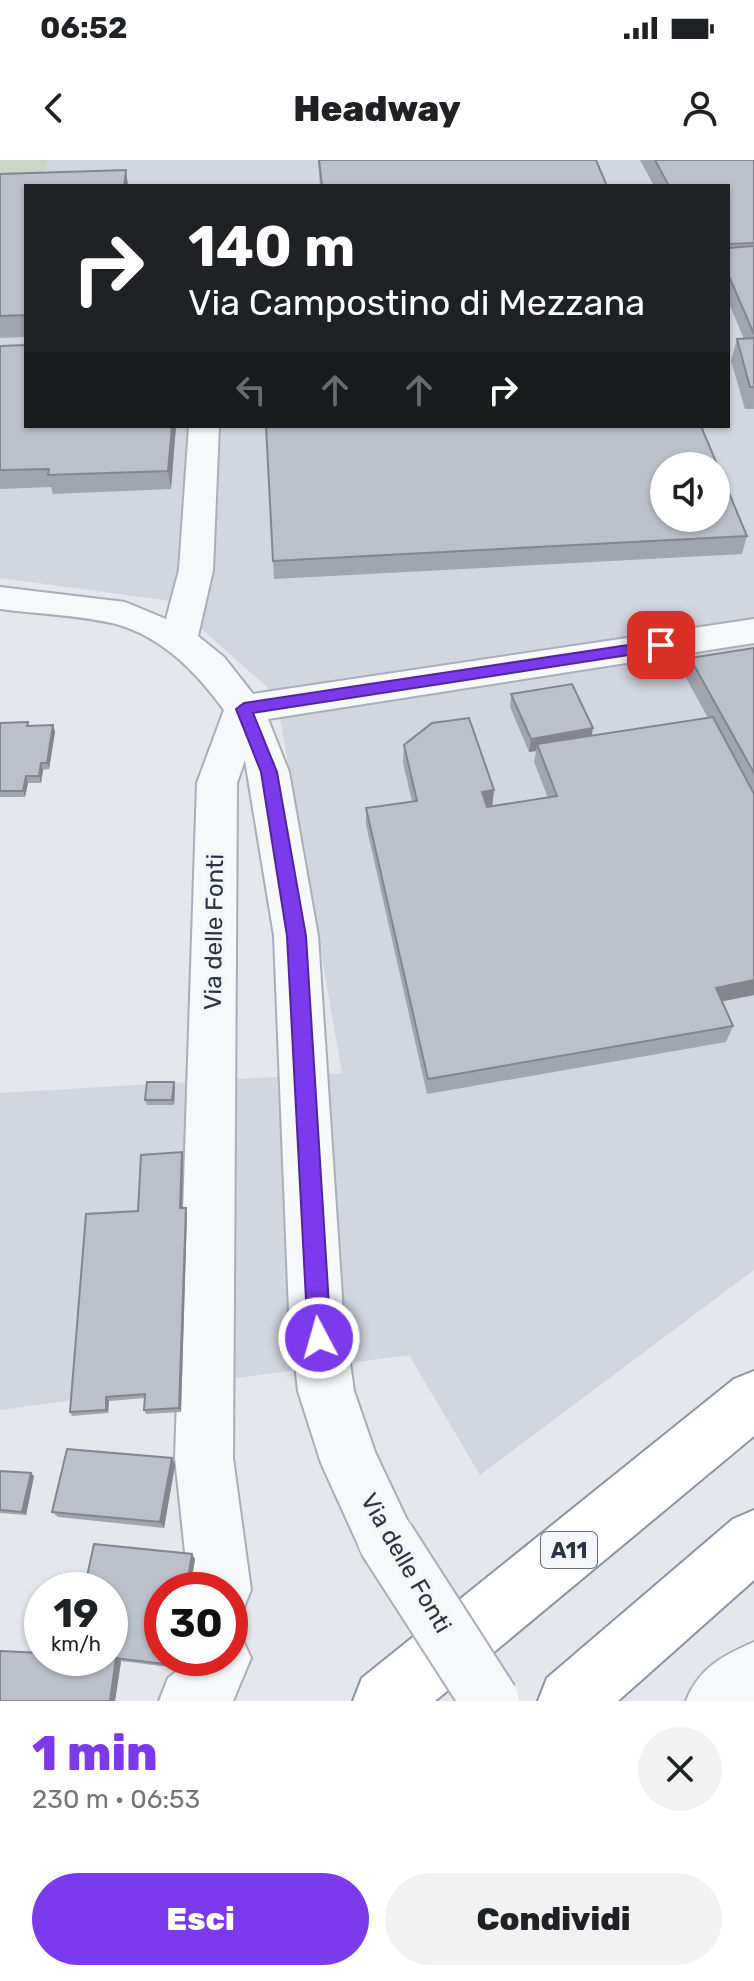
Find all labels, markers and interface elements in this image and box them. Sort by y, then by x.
text: 06:52 [40,10,128,46]
icon: back [32,86,76,130]
icon: person [678,86,722,130]
text: Headway [293,87,461,130]
text: 140 m [188,214,355,280]
icon: right [56,216,160,320]
text: Via Campostino di Mezzana [188,281,645,324]
icon: left [229,368,273,412]
icon: ahead [313,368,357,412]
icon: ahead [397,368,441,412]
icon: right [481,368,525,412]
map controls [650,452,730,532]
button: sound [650,452,730,532]
pin [627,611,695,679]
icon: arrive [639,623,683,667]
street label: Via delle Fonti [199,854,229,1010]
position arrow [277,1296,361,1380]
street label: Via delle Fonti [355,1488,457,1638]
road number: A11 [541,1532,597,1568]
speed limit sign: 30 [144,1572,248,1676]
text: 19 [53,1590,99,1637]
text: km/h [51,1632,101,1656]
text: 1 min [32,1725,158,1782]
button: close [638,1727,722,1811]
text: 230 m · 06:53 [32,1784,200,1815]
button: Esci [32,1873,369,1965]
button: Condividi [385,1873,722,1965]

